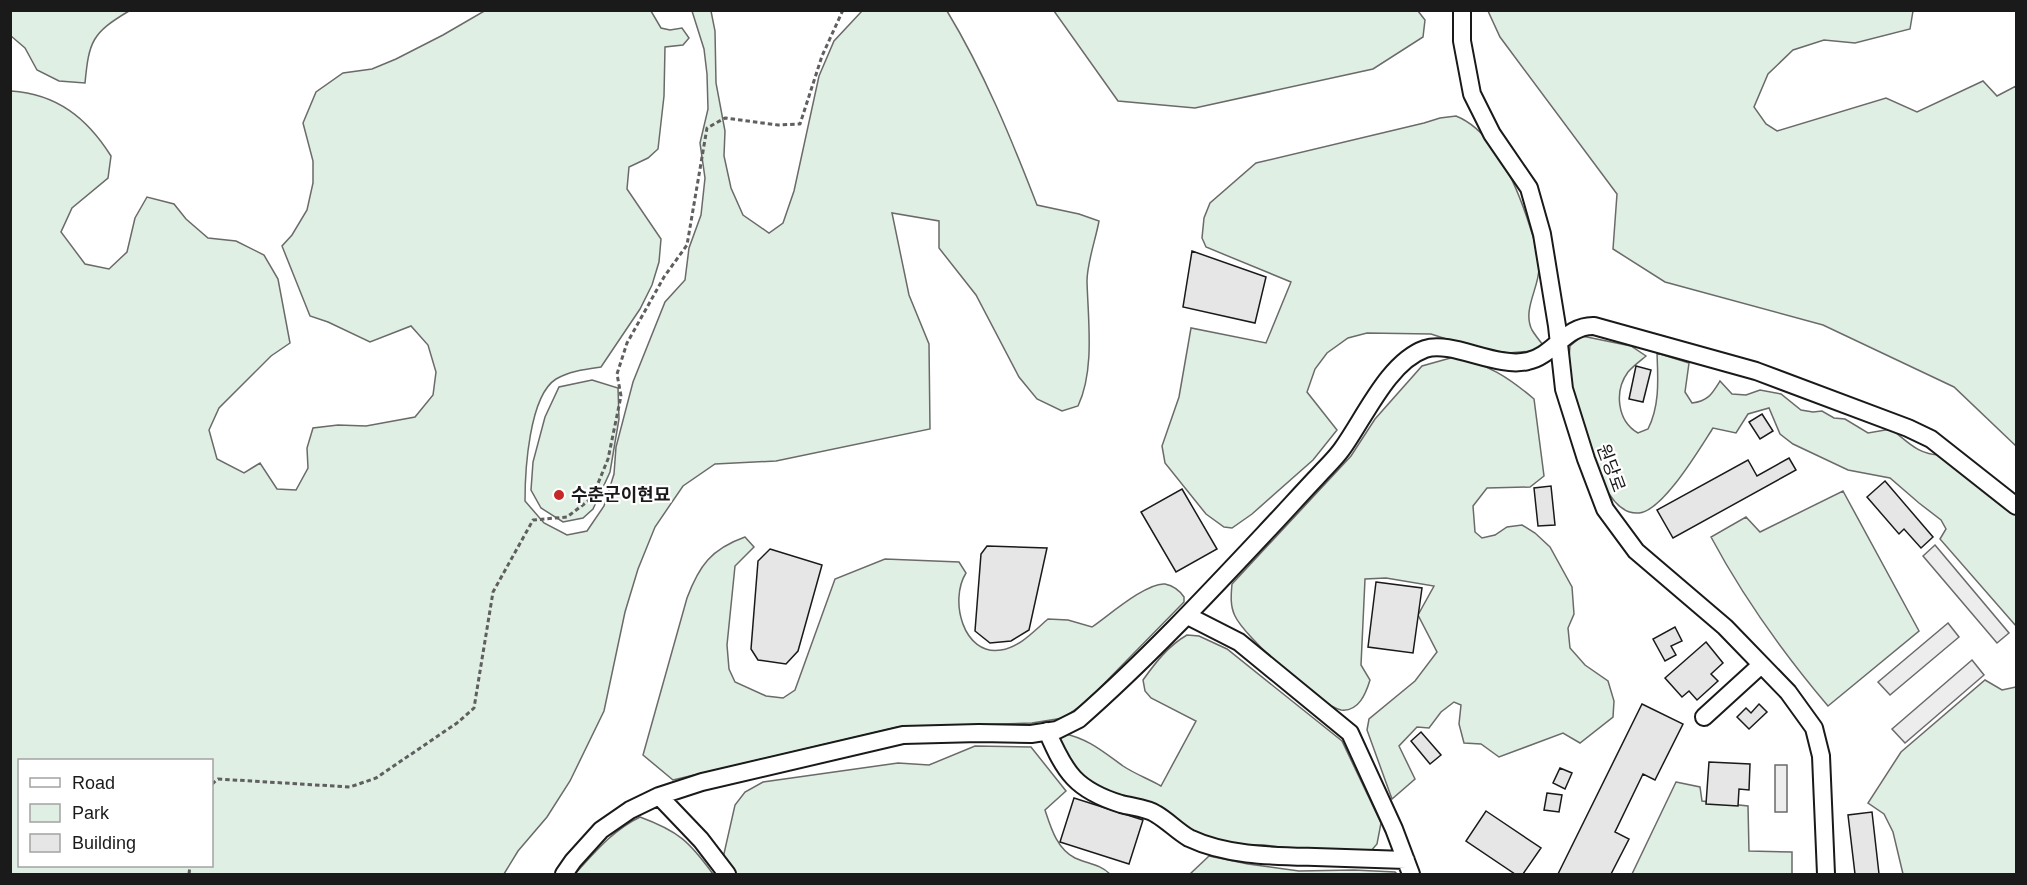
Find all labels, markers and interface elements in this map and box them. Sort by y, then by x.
street label: 원당로 [1593,441,1629,495]
place label: 수춘군이현묘 [571,485,671,505]
marker: 수춘군이현묘 [552,488,566,502]
legend [18,759,213,867]
text: Road [72,773,115,793]
text: Park [72,803,110,823]
text: Building [72,833,136,853]

